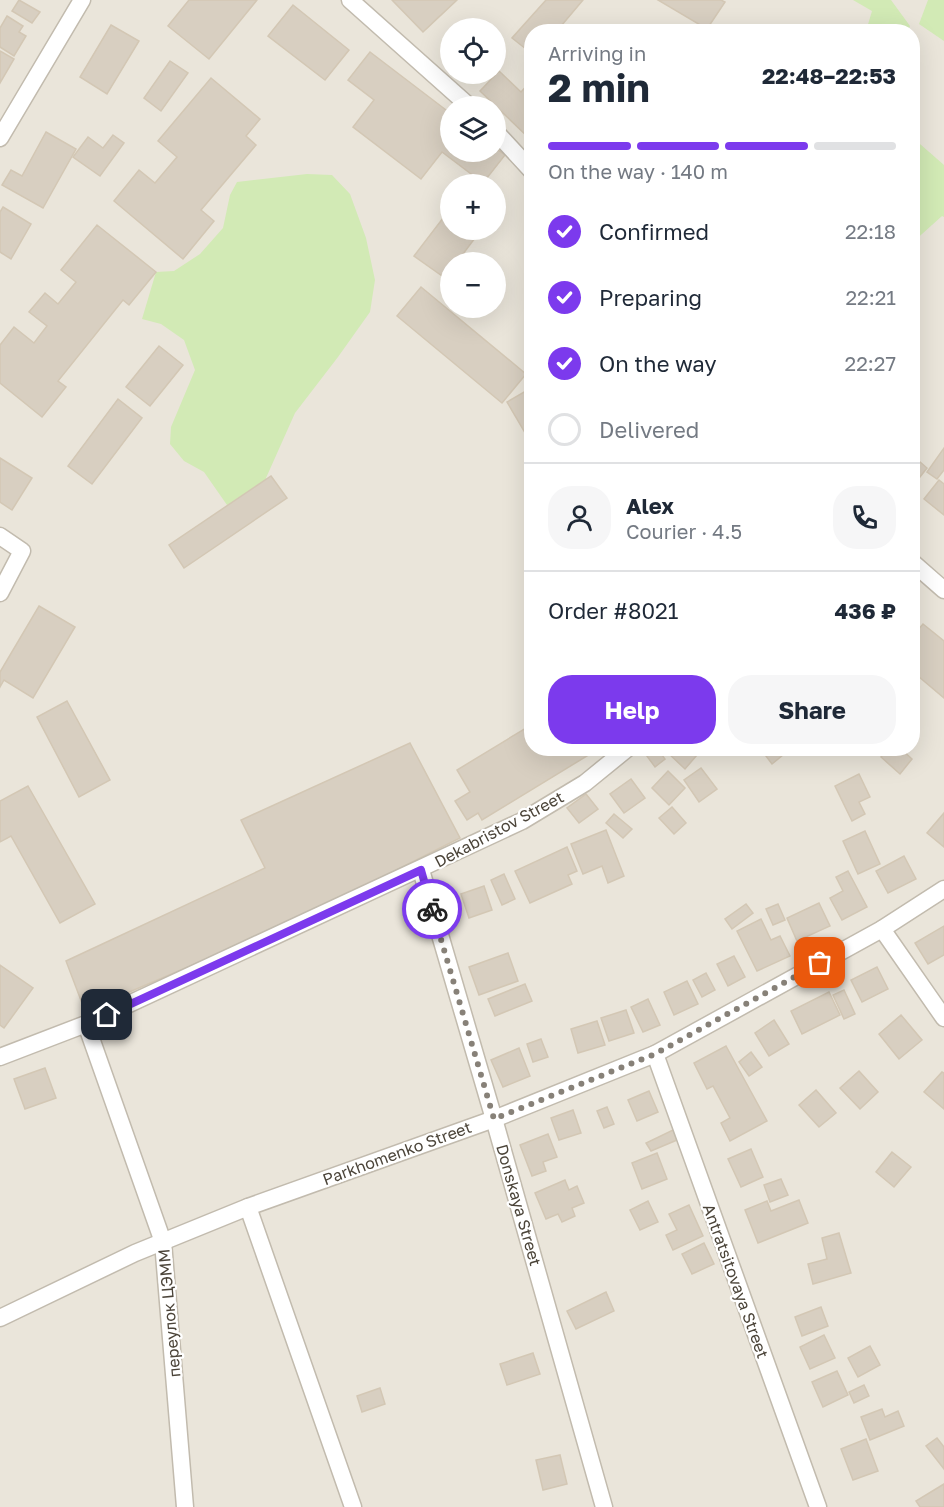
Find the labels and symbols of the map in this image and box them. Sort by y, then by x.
street label: Dekabristov Street [431,787,567,871]
courier [402,879,462,939]
pin [794,937,845,988]
pin [81,989,132,1040]
street label: Parkhomenko Street [320,1117,474,1189]
street label: Donskaya Street [492,1142,546,1268]
street label: Antratsitovaya Street [699,1201,773,1361]
street label: переулок ЦЭММ [153,1248,185,1378]

